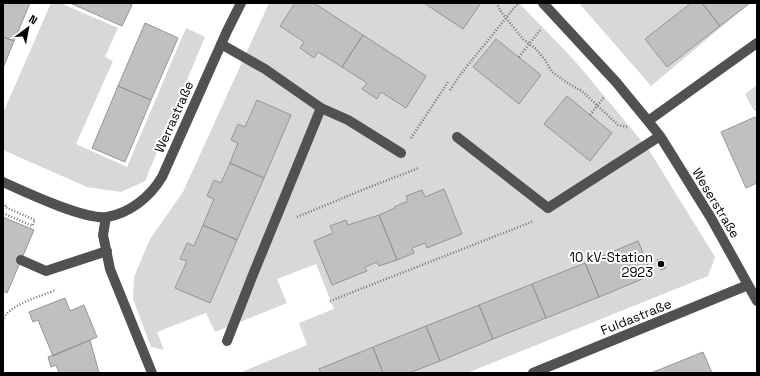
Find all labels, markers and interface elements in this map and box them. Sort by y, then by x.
north arrow [8,8,48,48]
text: N [26,12,40,27]
street label: Werrastraße [151,79,197,155]
street label: Weserstraße [688,165,744,241]
place label: 10 kV-Station 2923 [569,249,653,281]
marker: 10 kV-Station 2923 [656,259,666,269]
street label: Fuldastraße [598,295,674,339]

